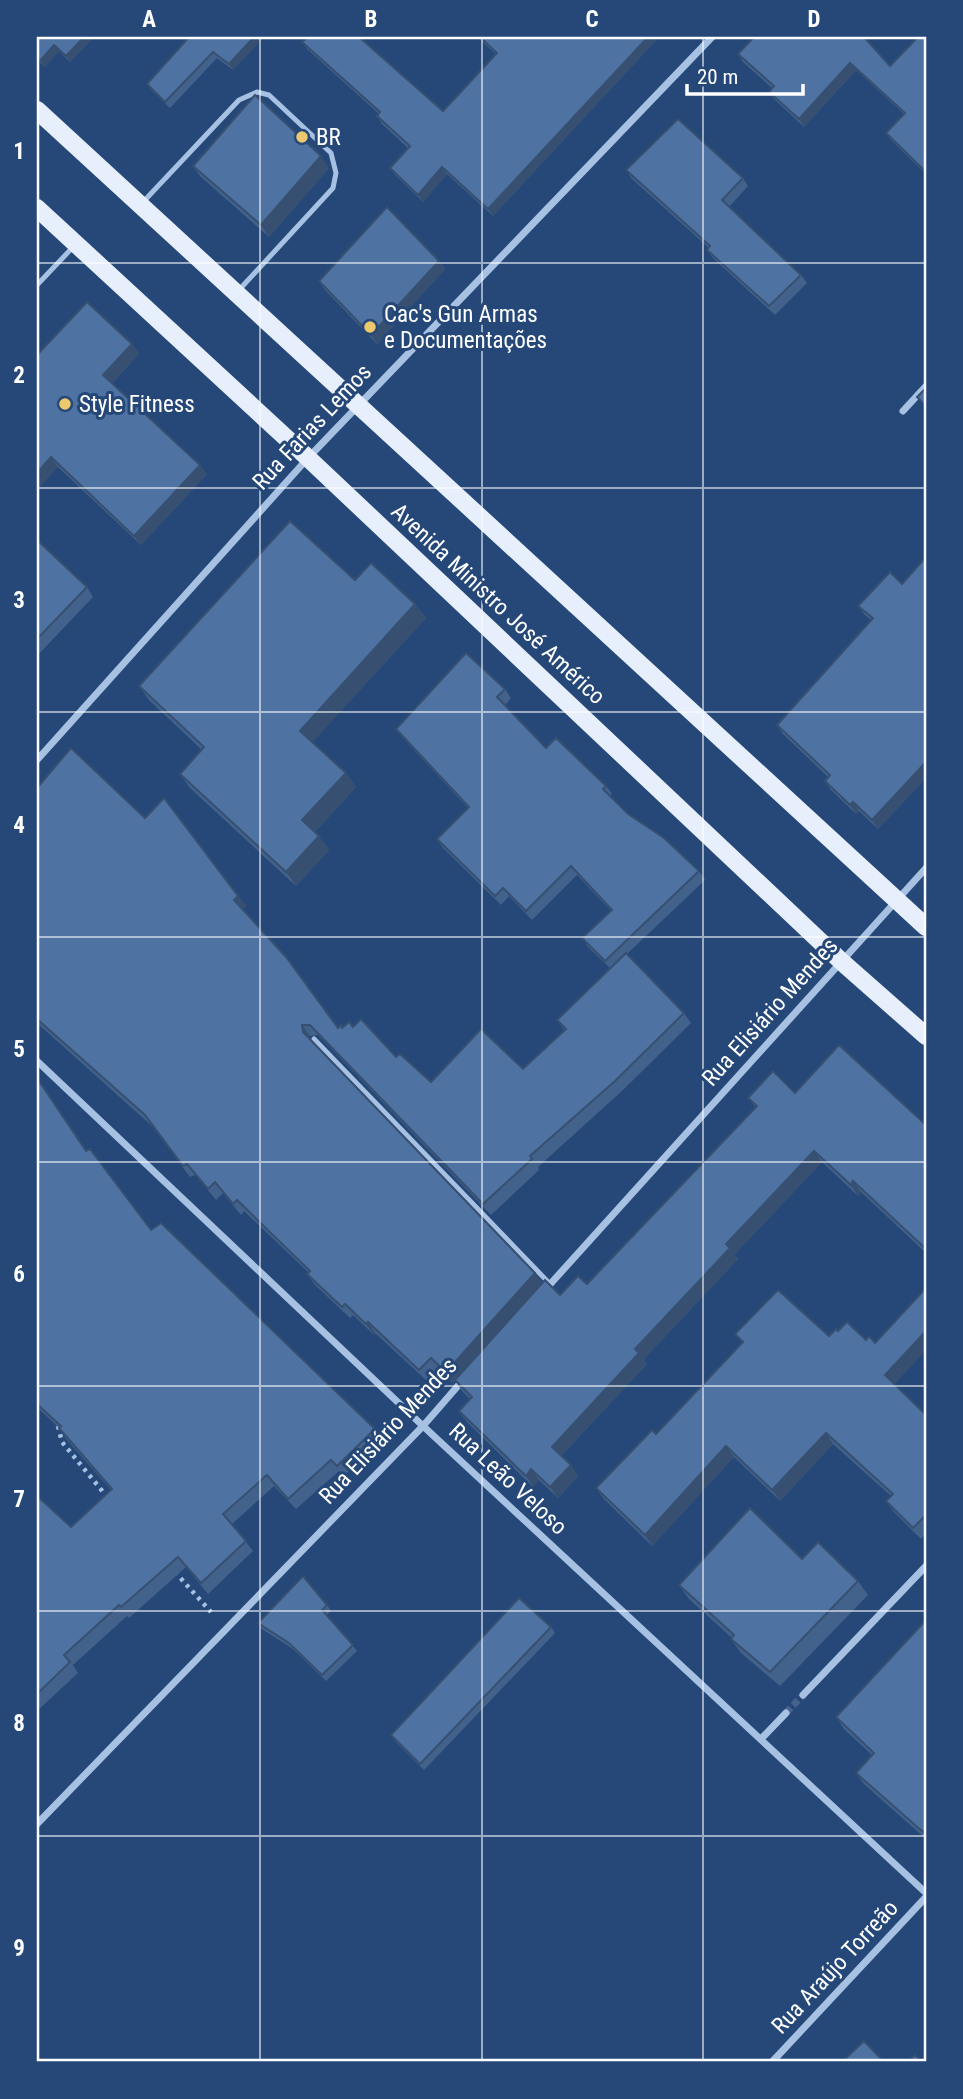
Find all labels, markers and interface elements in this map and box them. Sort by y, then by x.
text: A [142,6,156,33]
text: B [365,6,377,33]
text: C [585,6,599,33]
text: D [808,6,821,33]
scale bar [687,52,802,96]
text: 20 m [697,65,738,89]
place label: BR [316,124,341,151]
marker: BR [294,129,310,145]
text: 1 [13,138,25,165]
place label: Cac's Gun Armas e Documentações [384,301,547,354]
marker: Cac's Gun Armas e Documentações [362,319,378,335]
street label: Rua Farias Lemos [247,359,377,495]
text: 2 [13,362,25,389]
place label: Style Fitness [79,391,195,418]
marker: Style Fitness [57,396,73,412]
street label: Avenida Ministro José Américo [386,498,610,710]
text: 3 [13,587,25,614]
text: 4 [13,812,25,839]
street label: Rua Elisiário Mendes [697,933,843,1091]
text: 5 [13,1036,25,1063]
text: 6 [13,1261,25,1288]
street label: Rua Elisiário Mendes [314,1353,462,1509]
street label: Rua Leão Veloso [443,1418,573,1540]
text: 7 [13,1486,25,1513]
text: 8 [13,1710,25,1737]
street label: Rua Araújo Torreão [766,1895,904,2039]
text: 9 [13,1935,25,1962]

